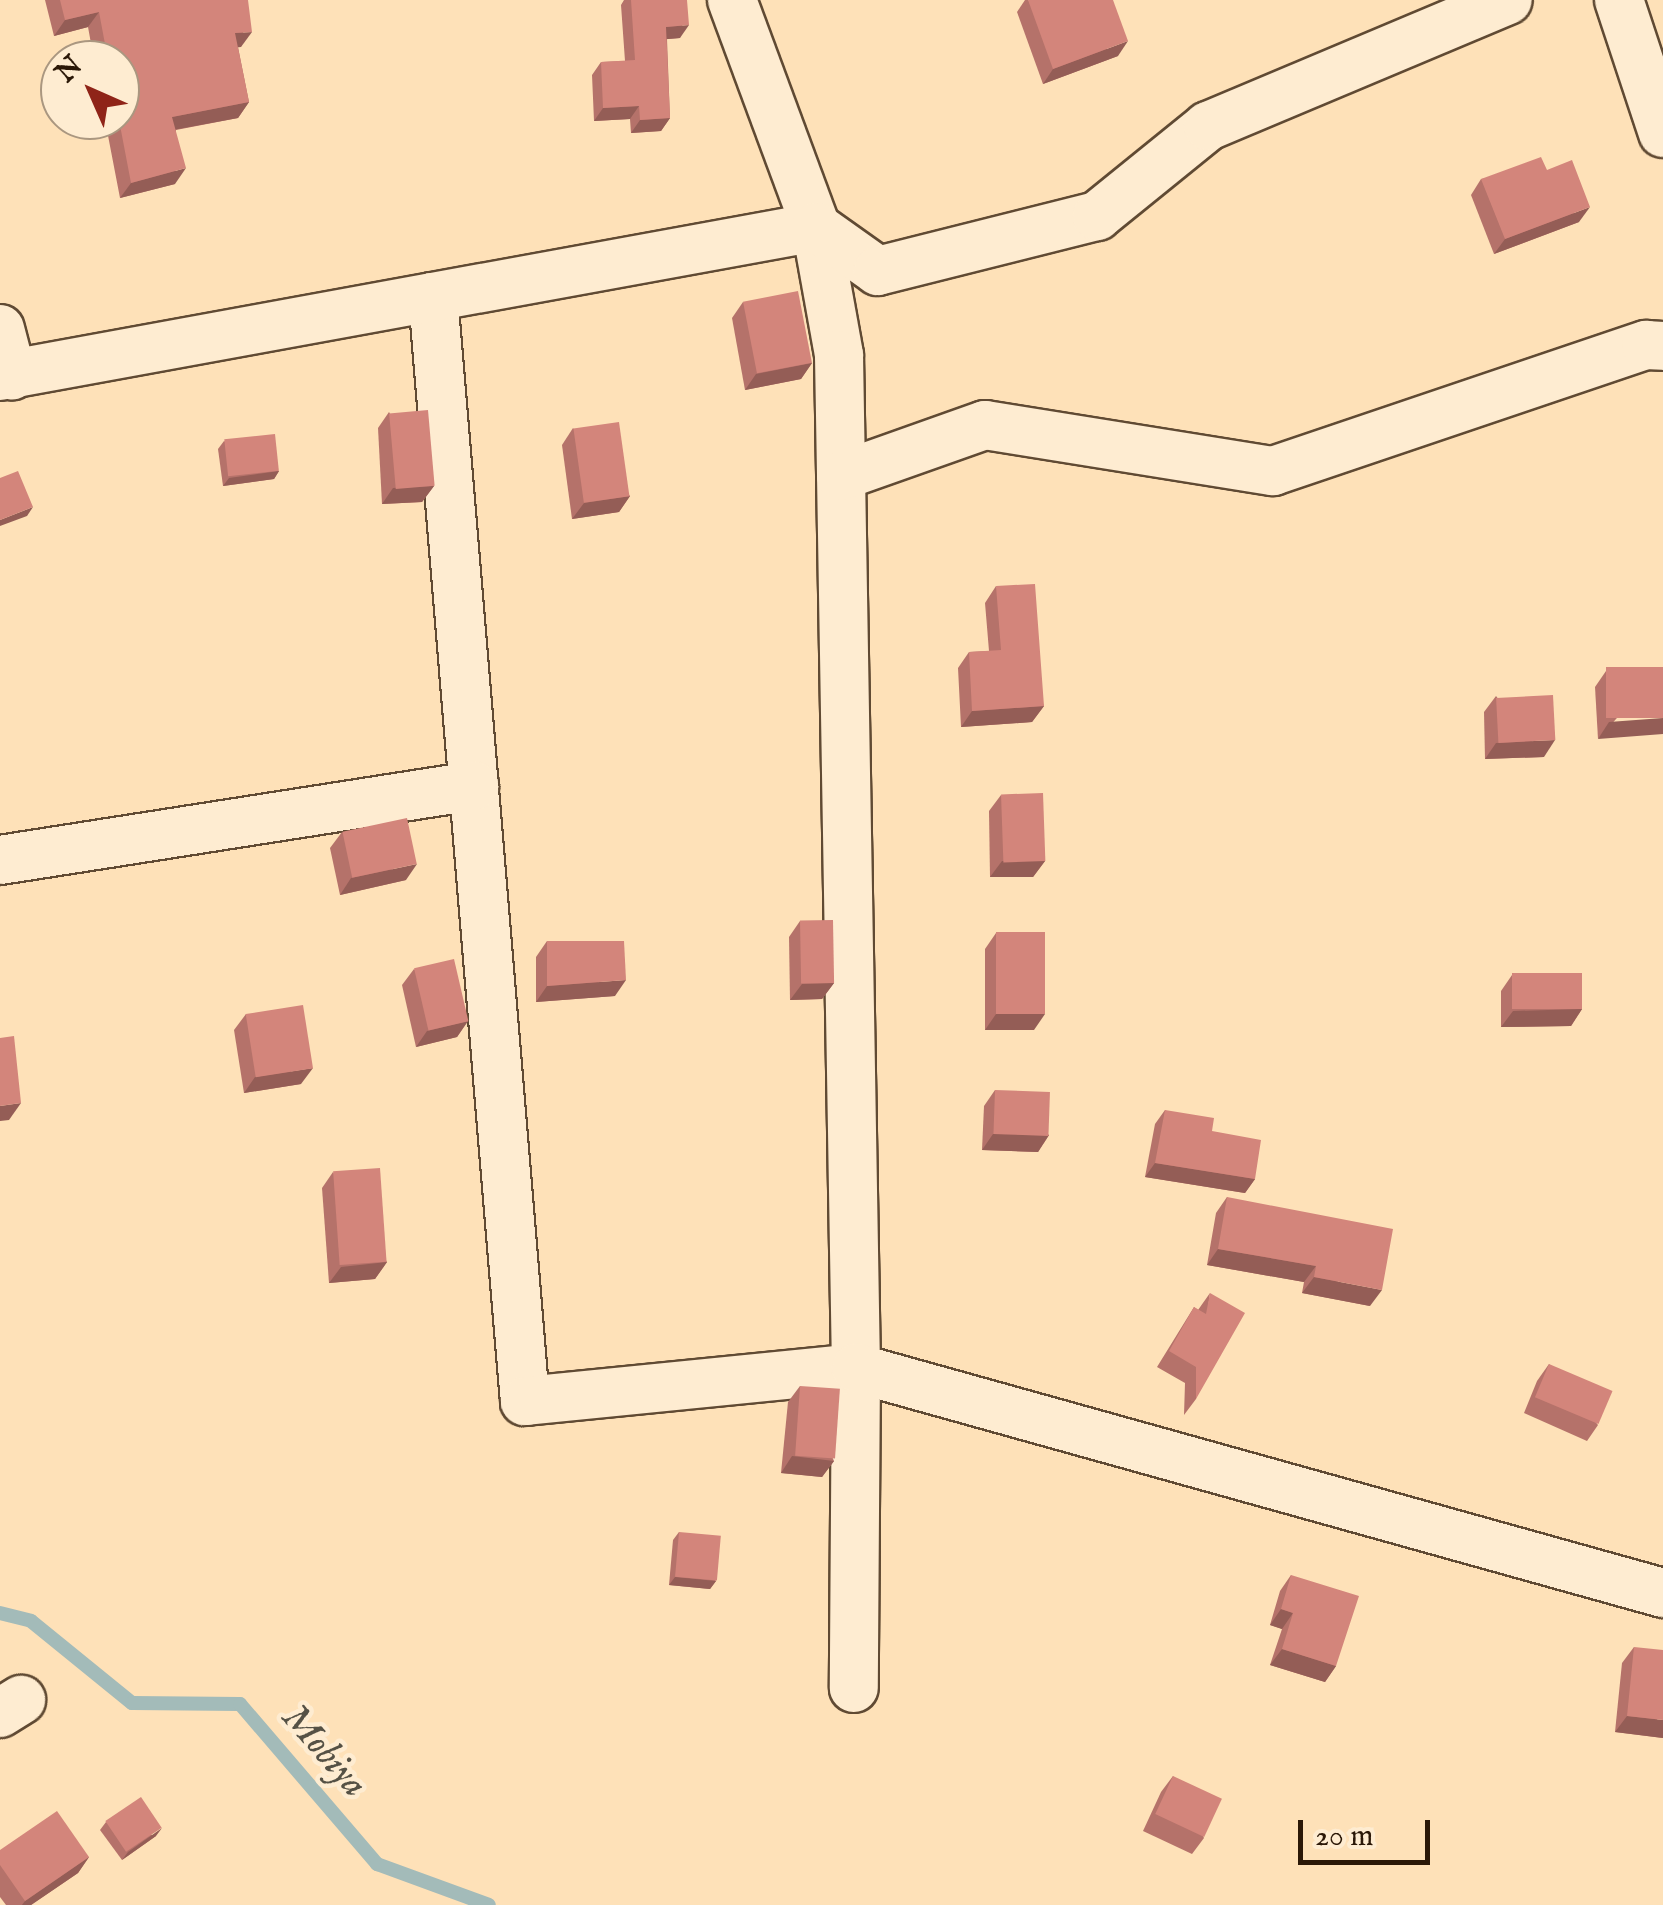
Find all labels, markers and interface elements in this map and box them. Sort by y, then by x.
north arrow [40,40,140,140]
text: N [49,49,91,91]
water label: Mobiya [270,1696,376,1808]
scale bar [1303,1800,1436,1862]
text: 20 m [1315,1818,1374,1856]

